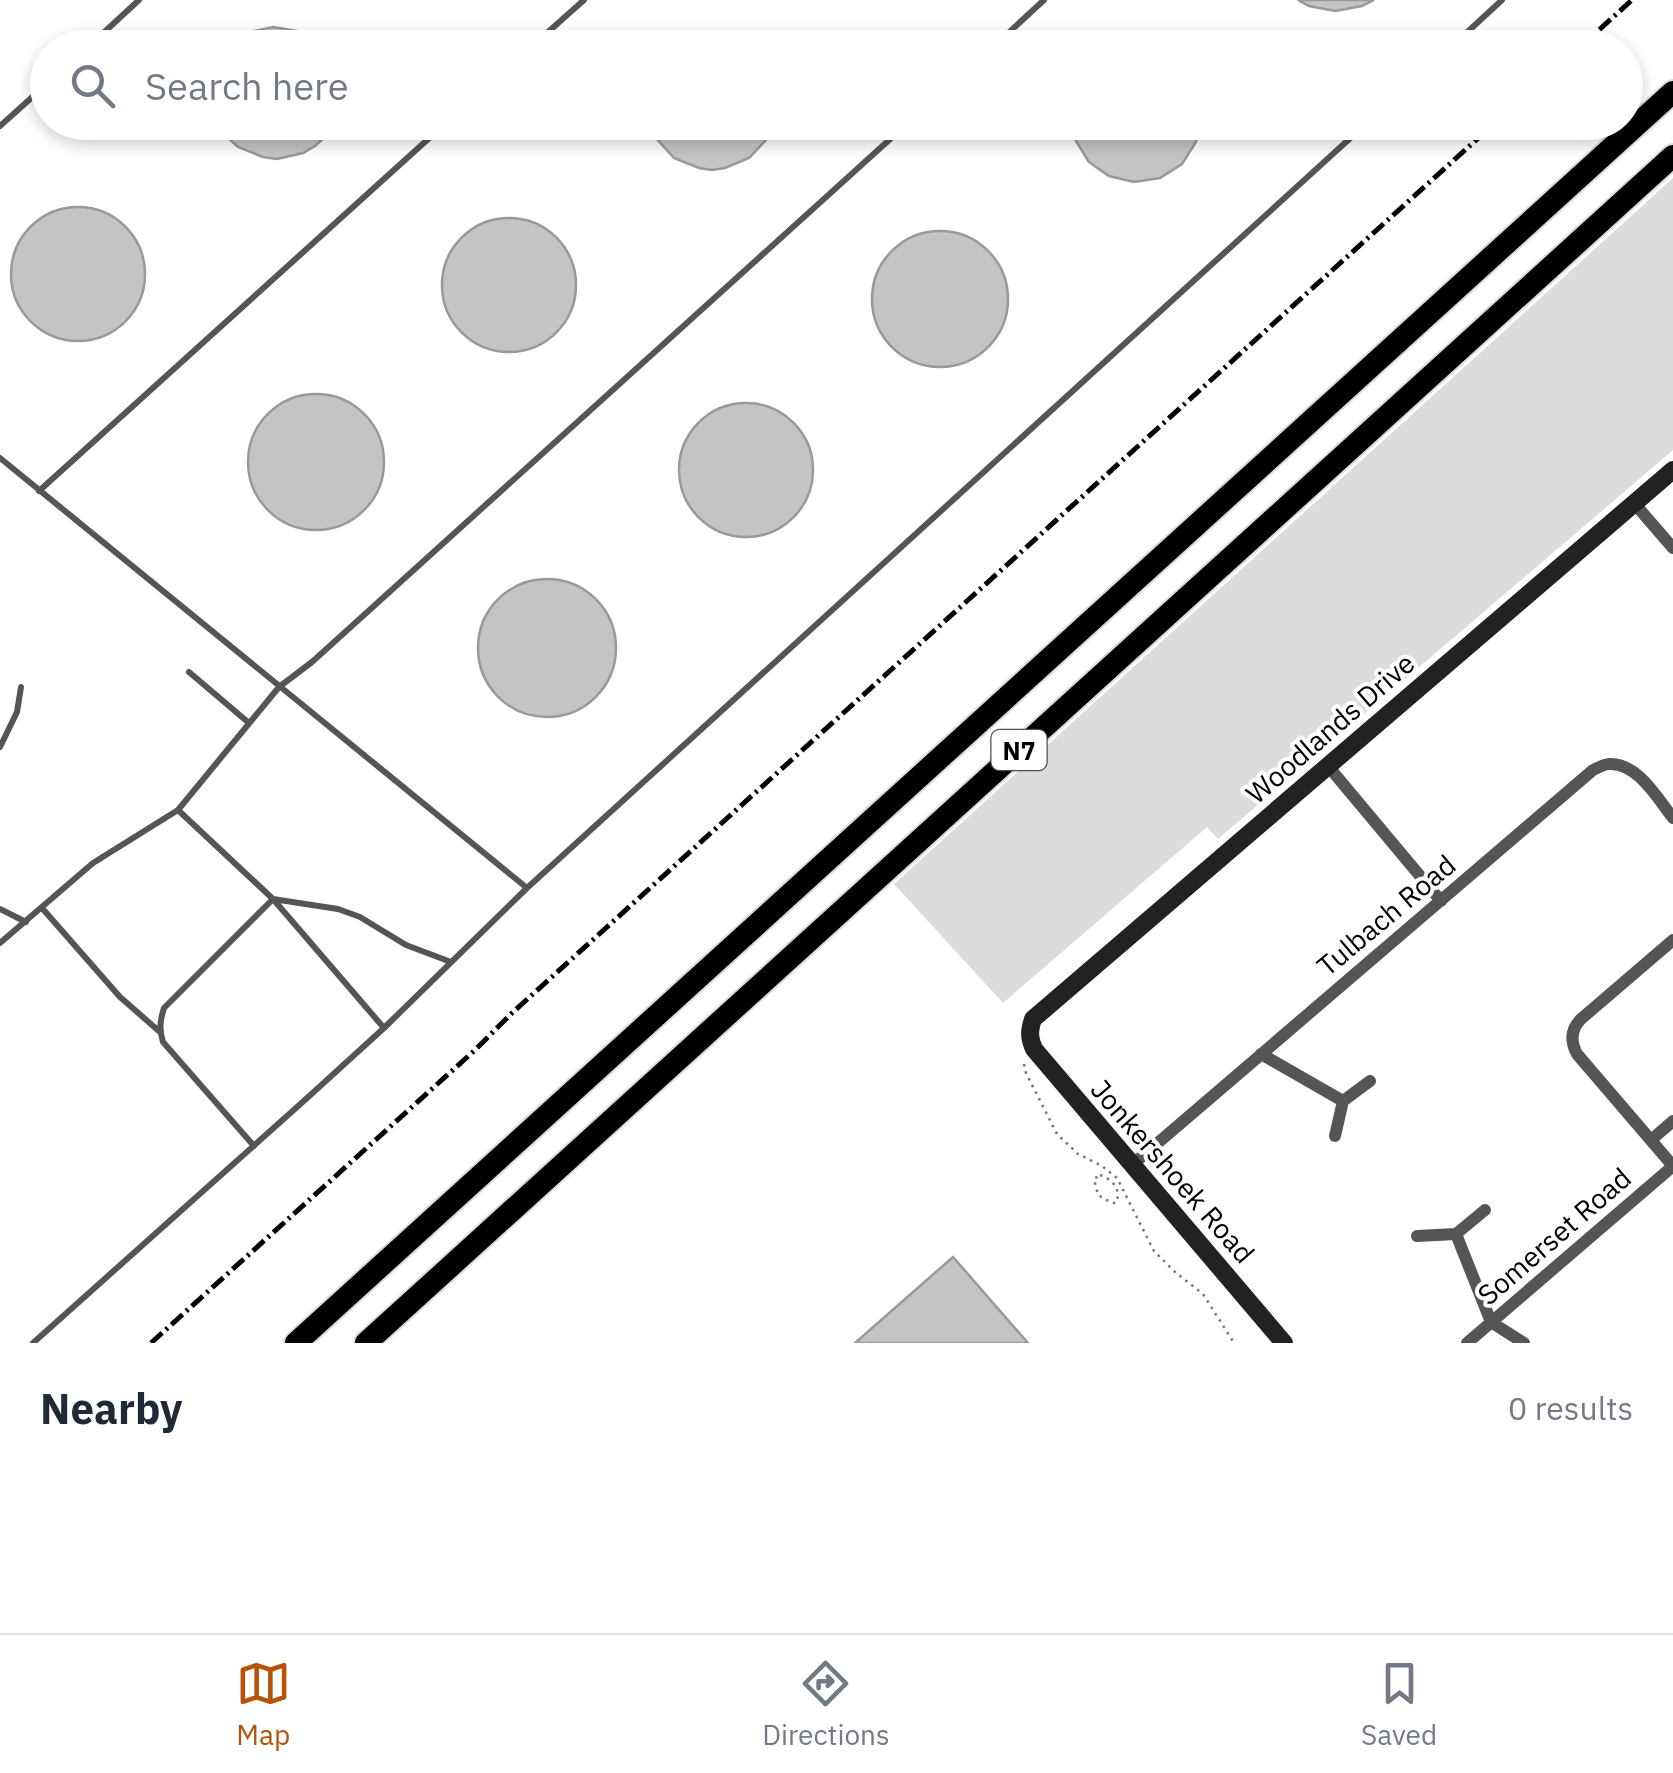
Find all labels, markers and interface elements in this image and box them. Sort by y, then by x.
search box [30,30,1643,140]
icon: search [65,58,120,113]
text: Search here [145,61,349,110]
street label: Woodlands Drive [1238,644,1422,812]
road number: N7 [992,730,1046,770]
street label: Tulbach Road [1309,846,1463,984]
street label: Jonkershoek Road [1083,1071,1263,1271]
street label: Somerset Road [1469,1159,1639,1313]
text: Nearby [40,1381,182,1436]
text: 0 results [1508,1387,1633,1429]
tab: Map [236,1656,291,1753]
tab: Directions [762,1656,890,1753]
tab: Saved [1361,1656,1437,1753]

